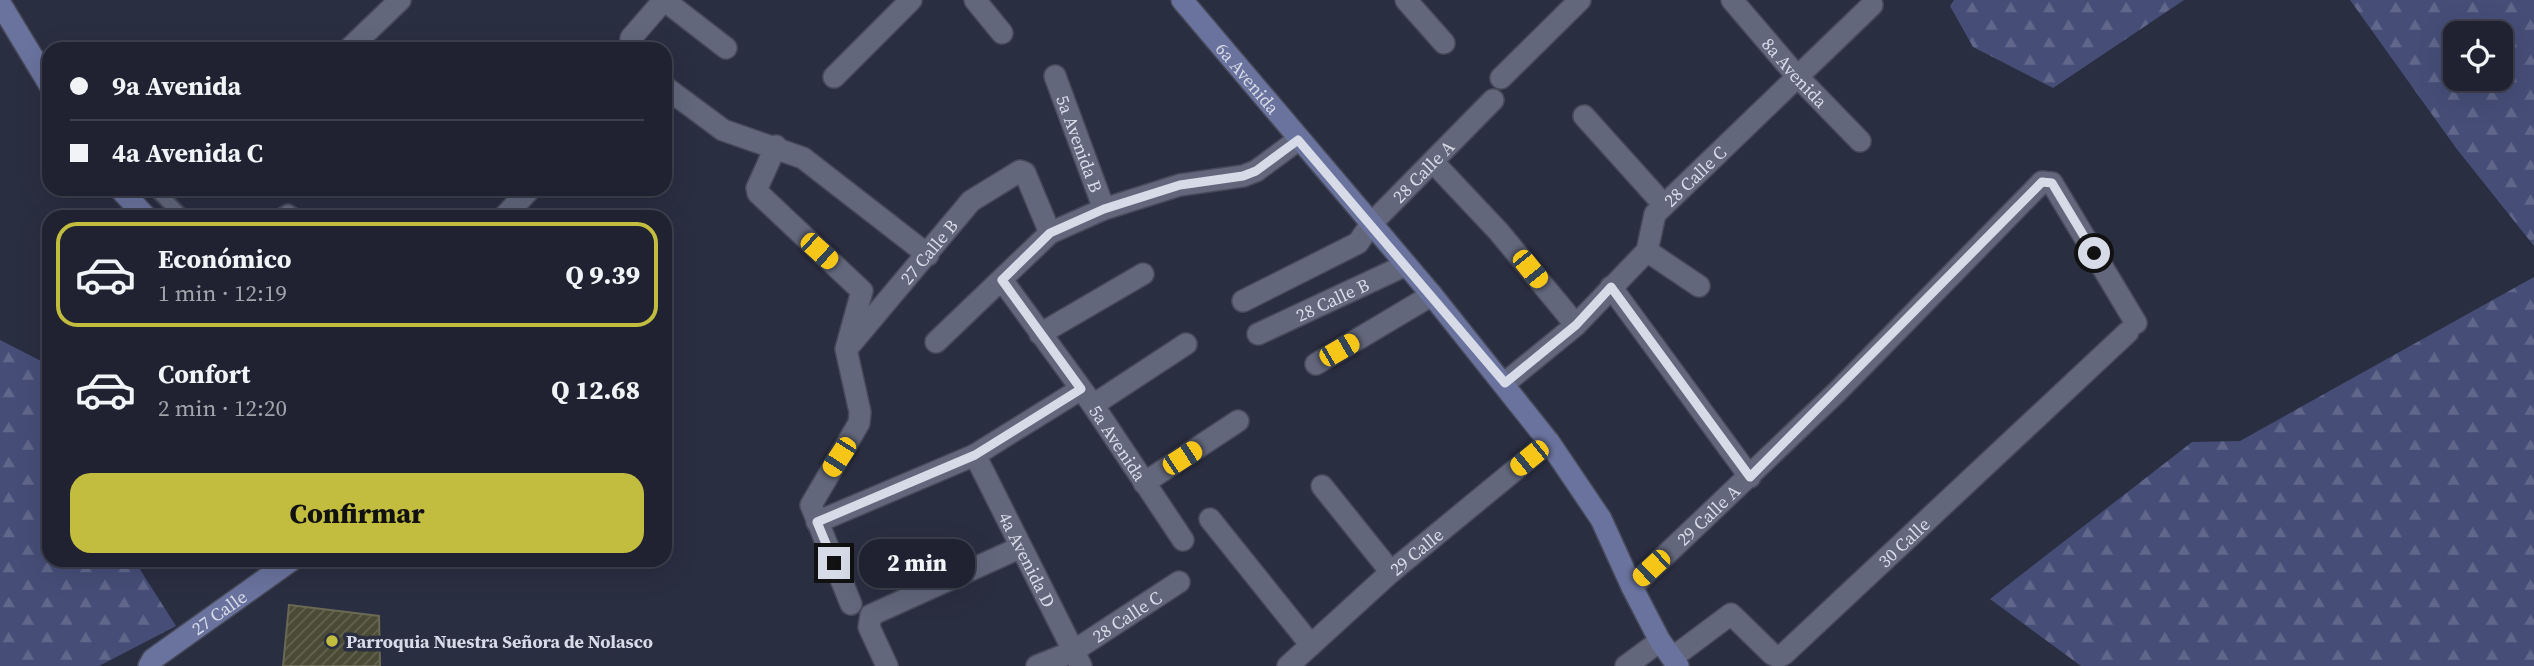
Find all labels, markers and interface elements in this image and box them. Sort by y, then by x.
map controls [2443,21,2513,91]
button: locate [2443,21,2513,91]
street label: 8a Avenida [1757,32,1834,114]
street label: 6a Avenida [1210,37,1286,120]
text: 9a Avenida [112,68,241,104]
street label: 5a Avenida B [1050,91,1109,196]
street label: 28 Calle A [1386,134,1460,208]
text: 4a Avenida C [112,135,263,171]
street label: 28 Calle C [1658,140,1731,212]
street label: 27 Calle B [894,214,963,290]
car [797,229,842,273]
route start [2078,237,2110,269]
text: Económico [158,241,291,277]
icon: car [74,243,137,306]
car [1509,246,1552,292]
text: Q 9.39 [566,257,640,293]
street label: 28 Calle B [1292,271,1373,327]
text: 1 min · 12:19 [158,277,287,309]
car [1316,330,1363,370]
text: Confort [158,356,250,392]
icon: car [74,358,137,421]
text: Q 12.68 [551,372,640,408]
text: 2 min · 12:20 [158,392,287,424]
street label: 5a Avenida [1084,400,1153,486]
car [819,434,860,480]
car [1507,437,1552,479]
car [1159,438,1206,478]
button: Confirmar [70,473,644,553]
street label: 29 Calle A [1671,478,1745,551]
street label: 4a Avenida D [993,508,1062,611]
street label: 30 Calle [1872,512,1935,573]
street label: 29 Calle [1384,522,1448,581]
callout: 2 min [858,538,974,588]
car [1629,546,1674,590]
route end [818,547,850,579]
text: 2 min [887,547,947,579]
street label: 27 Calle [186,584,252,640]
street label: 28 Calle C [1087,584,1166,648]
place label: Parroquia Nuestra Señora de Nolasco [346,629,653,654]
marker: Parroquia Nuestra Señora de Nolasco [324,633,340,649]

